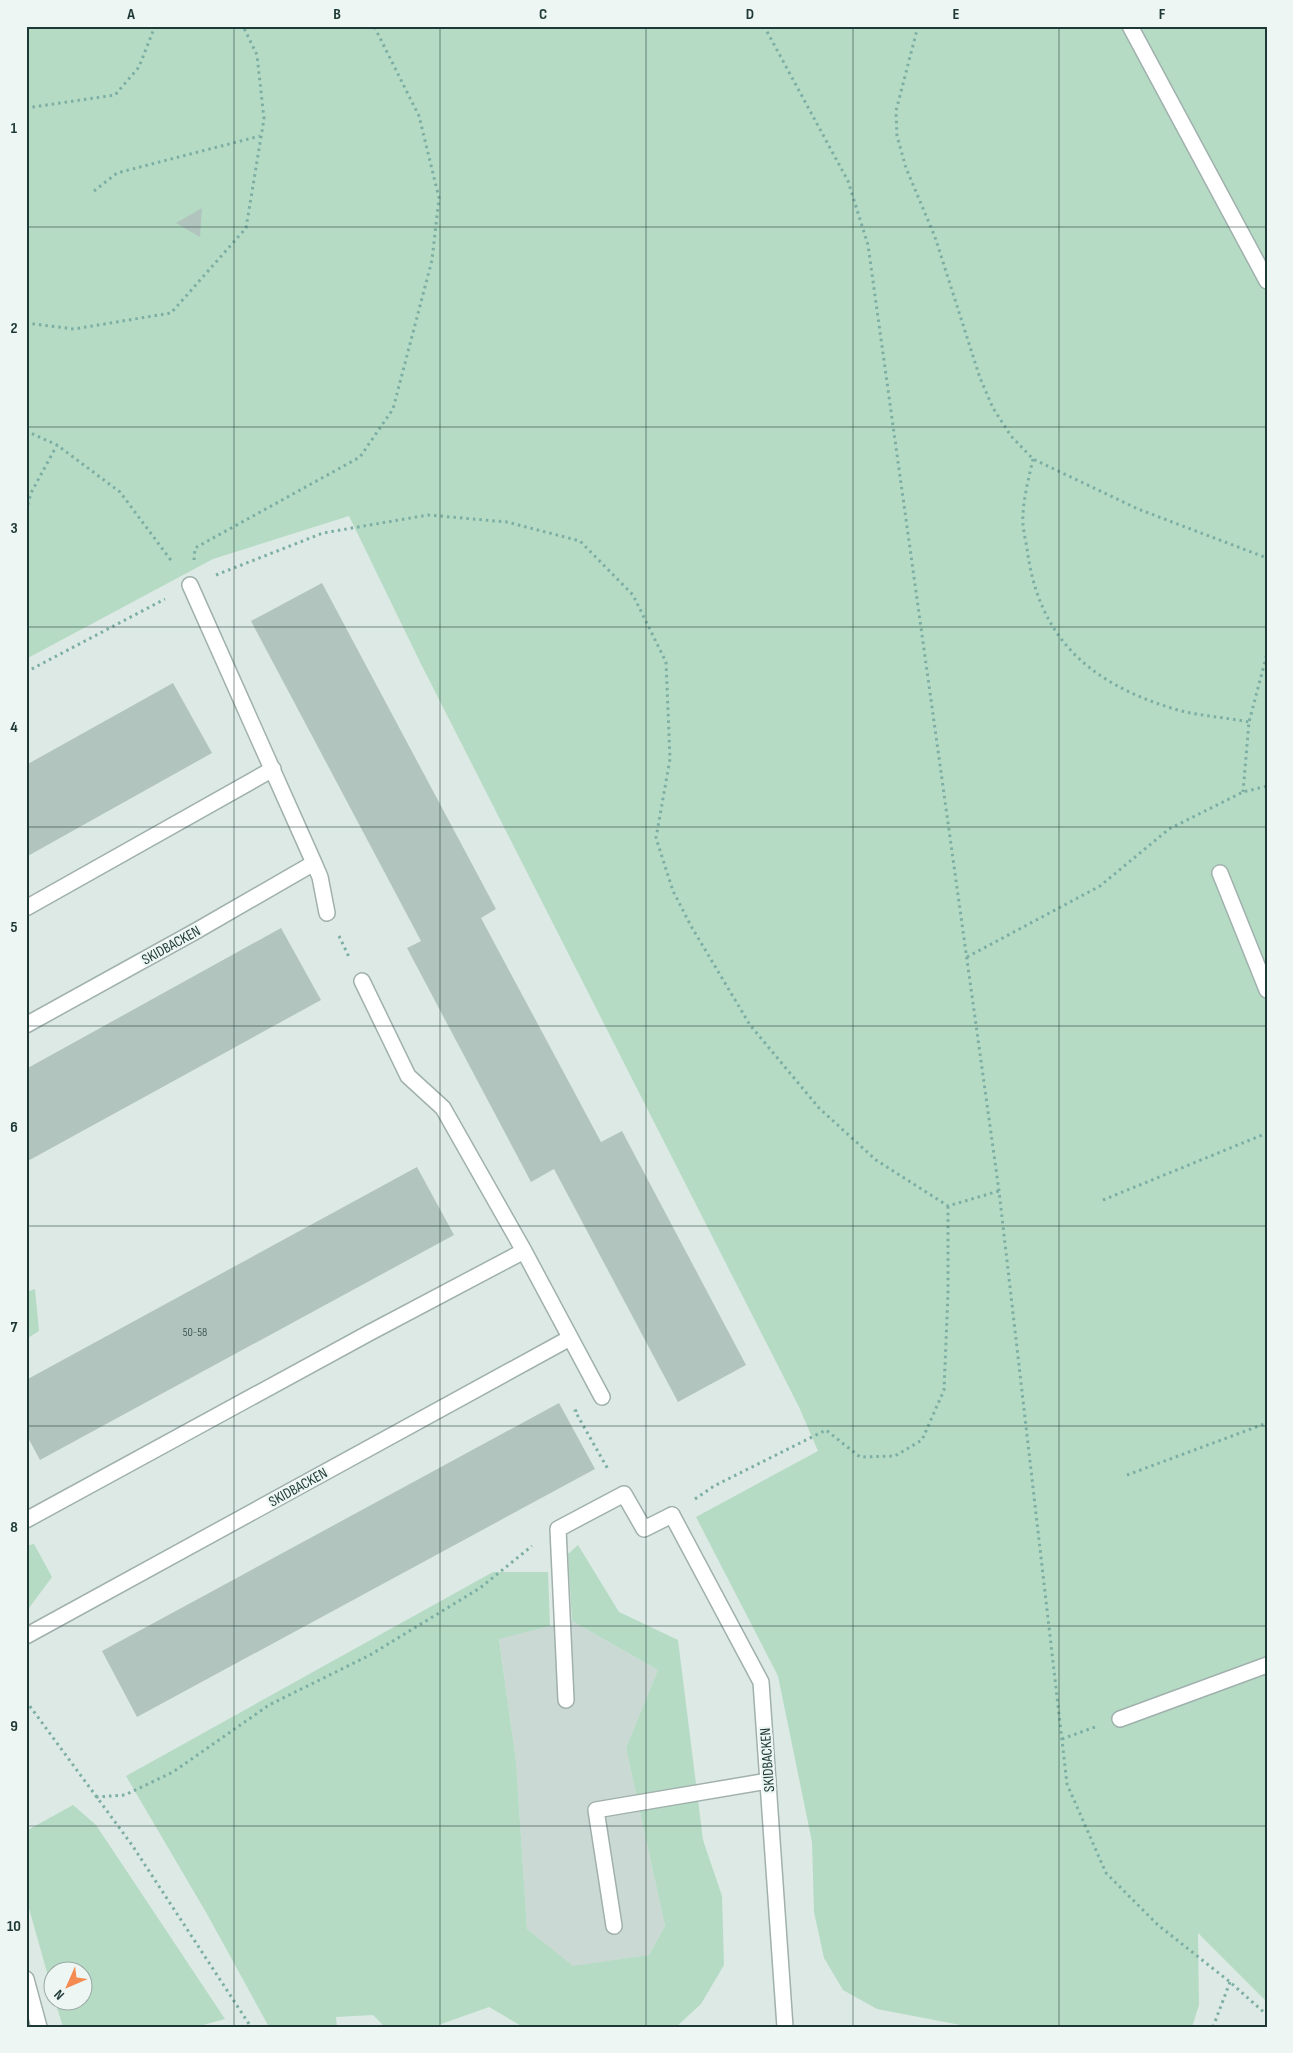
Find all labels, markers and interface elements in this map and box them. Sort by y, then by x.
text: A [126,5,135,24]
text: B [333,5,341,24]
text: C [539,5,547,24]
text: D [746,5,754,24]
text: E [953,5,960,24]
text: F [1159,5,1166,24]
text: 1 [11,119,18,138]
text: 2 [10,319,18,338]
text: 3 [10,519,18,538]
text: 4 [10,718,18,737]
text: 5 [10,918,18,937]
street label: SKIDBACKEN [139,922,204,969]
text: 6 [10,1118,18,1137]
text: 7 [11,1318,18,1337]
house number: 50-58 [183,1325,207,1340]
street label: SKIDBACKEN [266,1464,331,1511]
text: 8 [10,1518,18,1537]
text: 9 [10,1717,18,1736]
street label: SKIDBACKEN [756,1727,779,1793]
text: 10 [7,1917,21,1936]
north arrow [42,1960,92,2010]
text: N [51,1986,68,2003]

